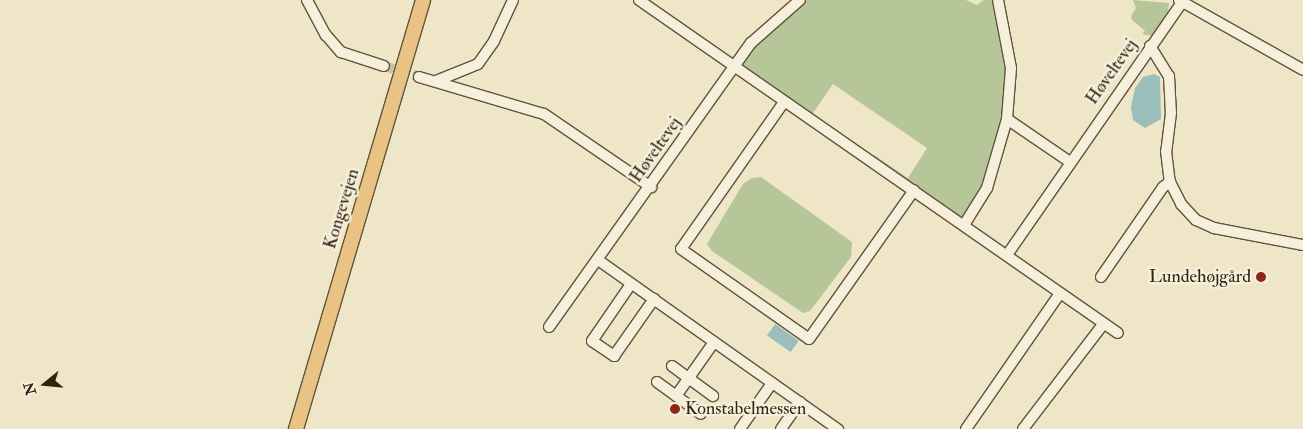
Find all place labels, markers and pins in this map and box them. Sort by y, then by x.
place label: Lundehøjgård [1149,266,1251,288]
marker: Lundehøjgård [1255,271,1267,283]
place label: Konstabelmessen [685,398,806,420]
marker: Konstabelmessen [669,403,681,415]

